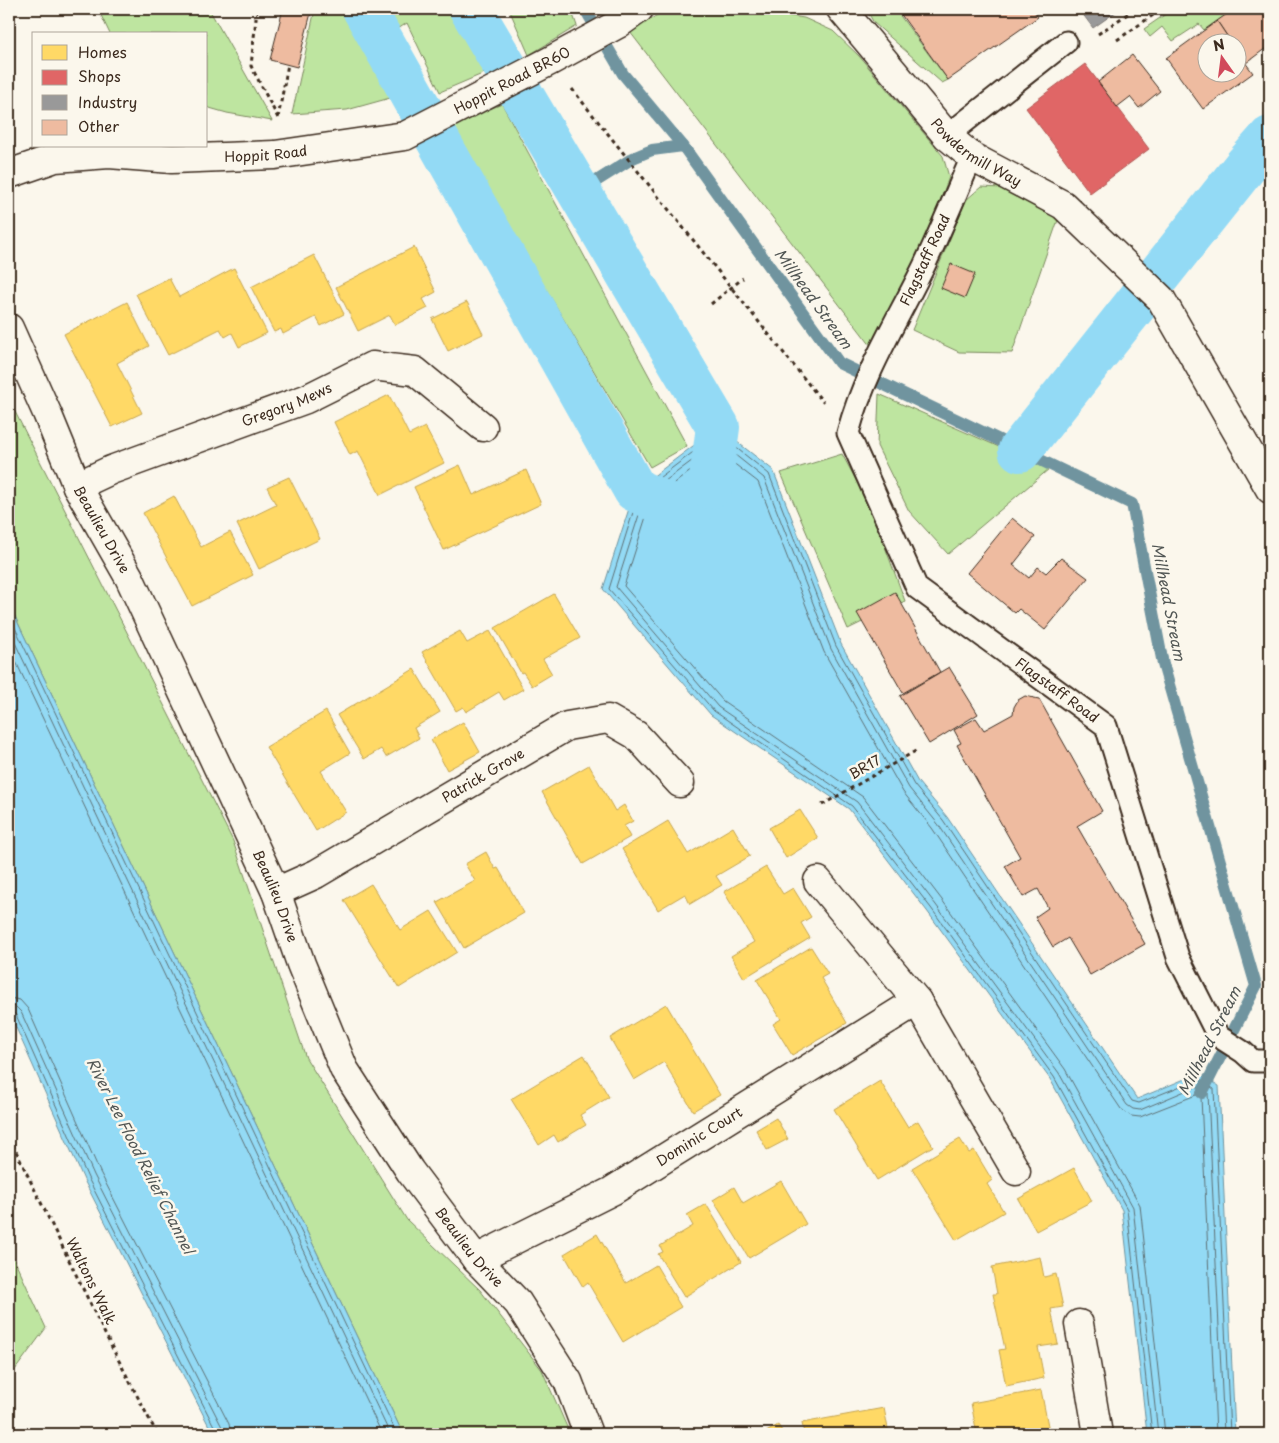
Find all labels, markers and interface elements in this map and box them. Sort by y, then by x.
legend [32,32,208,148]
north arrow [1196,32,1246,82]
text: N [1211,33,1227,56]
text: Homes [78,40,127,63]
street label: Hoppit Road BR60 [450,41,574,119]
text: Shops [78,64,121,87]
text: Industry [78,90,137,113]
street label: Powdermill Way [926,113,1026,191]
text: Other [78,114,119,137]
street label: Hoppit Road [224,139,309,167]
street label: Flagstaff Road [894,210,955,309]
water label: Millhead Stream [770,243,859,353]
street label: Gregory Mews [239,377,335,432]
street label: Beaulieu Drive [69,481,136,577]
water label: Millhead Stream [1147,541,1192,663]
street label: Flagstaff Road [1011,652,1104,728]
street label: Patrick Grove [438,742,529,808]
street label: BR17 [845,749,885,784]
street label: Beaulieu Drive [248,846,304,945]
water label: Millhead Stream [1171,982,1246,1099]
water label: River Lee Flood Relief Channel [82,1053,202,1260]
street label: Dominic Court [652,1101,747,1171]
street label: Beaulieu Drive [430,1202,508,1292]
street label: Waltons Walk [61,1234,122,1328]

